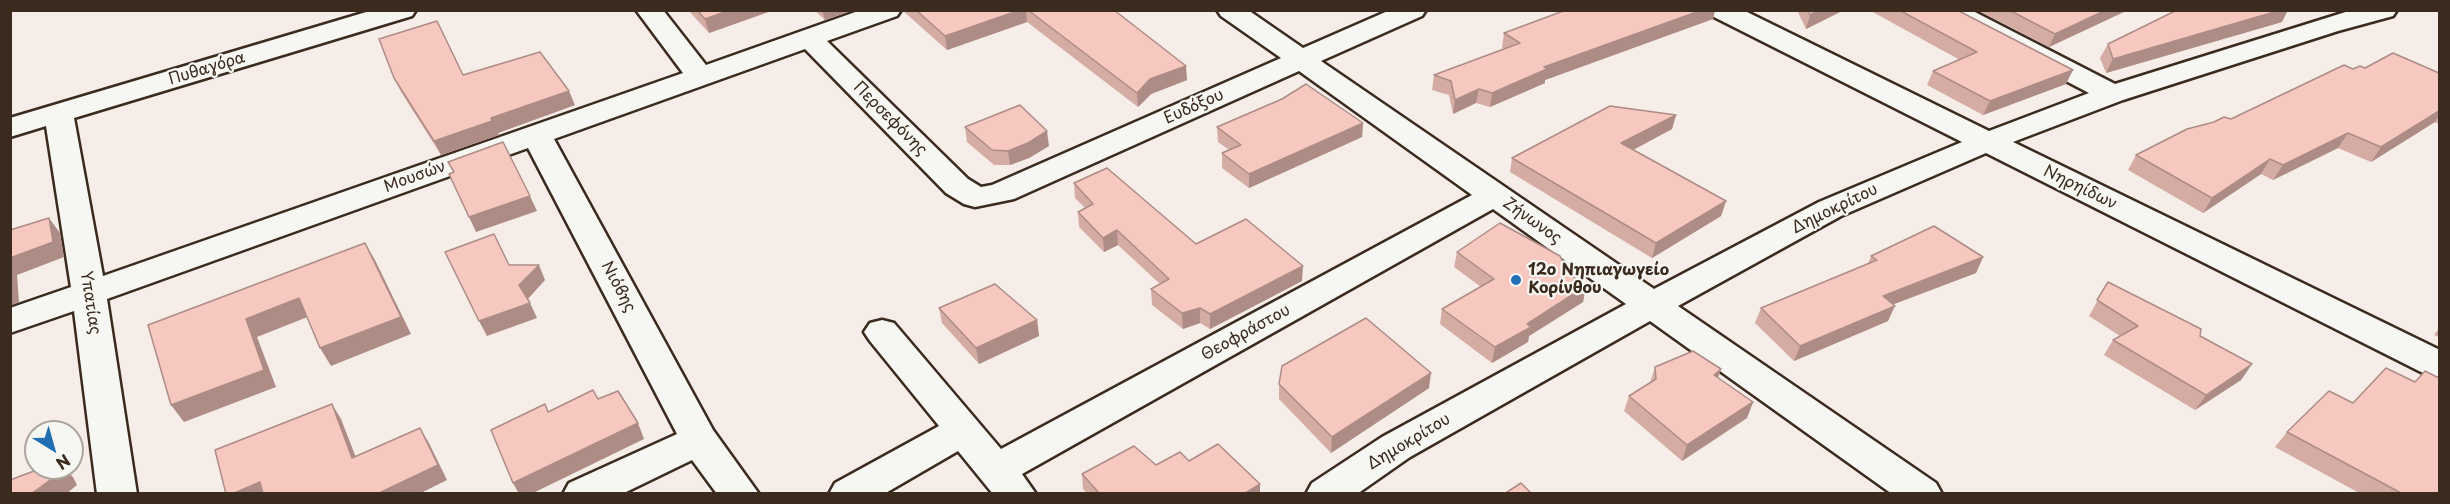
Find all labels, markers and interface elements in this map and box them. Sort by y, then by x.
street label: Πυθαγόρα [166,48,248,90]
street label: Περσεφόνης [849,78,931,160]
street label: Ευδόξου [1161,85,1227,129]
street label: Μουσών [381,157,449,197]
street label: Νηρηίδων [2040,162,2120,214]
street label: Δημοκρίτου [1789,180,1881,238]
street label: Ζήνωνος [1499,194,1565,248]
street label: Νιόβης [597,258,639,316]
place label: 12ο Νηπιαγωγείο Κορίνθου [1528,261,1669,299]
street label: Υπατίας [76,270,104,336]
marker: 12ο Νηπιαγωγείο Κορίνθου [1509,273,1523,287]
street label: Θεοφράστου [1198,301,1294,365]
street label: Δημοκρίτου [1364,410,1454,474]
north arrow [24,420,84,480]
text: N [51,449,76,476]

